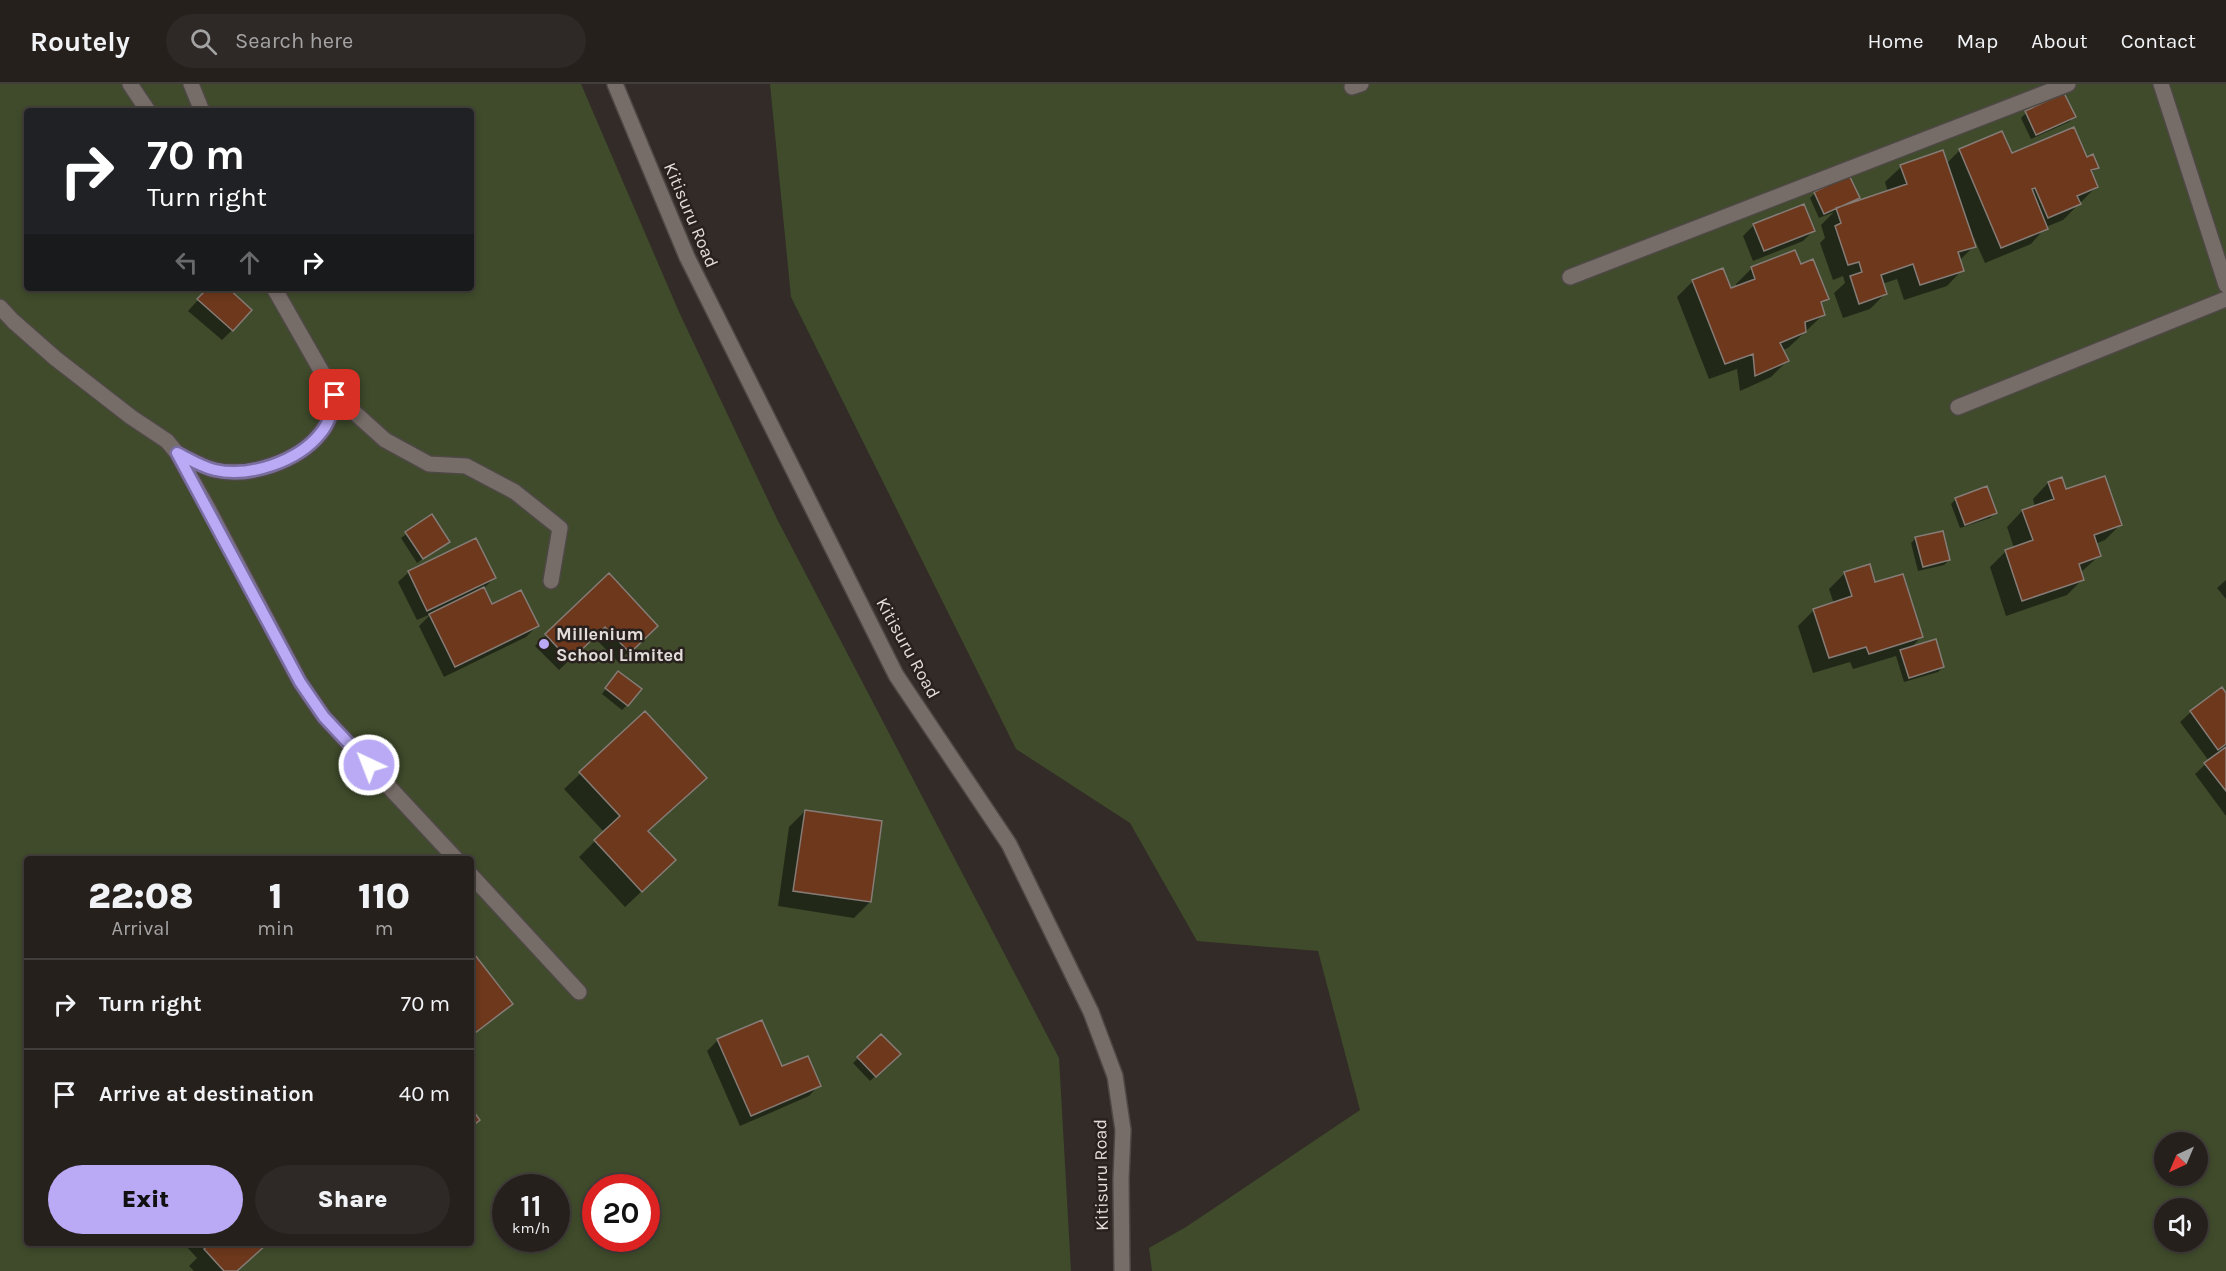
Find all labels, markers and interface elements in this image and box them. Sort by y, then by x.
search box [166,14,586,68]
text: Routely [30,25,130,58]
icon: search [187,25,220,58]
text: Search here [235,28,353,54]
text: Home [1868,29,1924,53]
text: Map [1957,29,1998,53]
text: About [2031,29,2088,53]
text: Contact [2121,29,2196,53]
text: 70 m [147,130,245,180]
icon: right [48,132,126,210]
street label: Kitisuru Road [659,159,723,271]
text: Turn right [147,181,267,213]
icon: left [170,246,203,279]
icon: ahead [233,246,266,279]
icon: right [296,246,329,279]
pin [309,369,360,420]
icon: arrive [318,378,351,411]
street label: Kitisuru Road [871,594,945,702]
place label: Millenium School Limited [556,623,684,666]
marker: Millenium School Limited [537,637,551,651]
position arrow [337,733,401,797]
text: 22:08 [88,875,193,917]
text: 1 [269,875,283,917]
text: 110 [358,875,410,917]
text: Arrival [111,917,170,940]
text: min [257,917,294,940]
text: m [375,917,393,940]
icon: right [48,988,81,1021]
text: Turn right [99,991,202,1017]
text: 70 m [401,991,450,1017]
icon: arrive [48,1078,81,1111]
text: Arrive at destination [99,1081,314,1107]
text: 40 m [399,1081,450,1107]
street label: Kitisuru Road [1089,1119,1113,1231]
north arrow [2154,1132,2208,1186]
map controls [2154,1132,2208,1252]
button: Exit [48,1165,243,1234]
button: Share [255,1165,450,1234]
speed limit sign: 20 [582,1174,660,1252]
text: 11 [520,1188,542,1224]
button: sound [2154,1198,2208,1252]
text: km/h [512,1219,550,1237]

